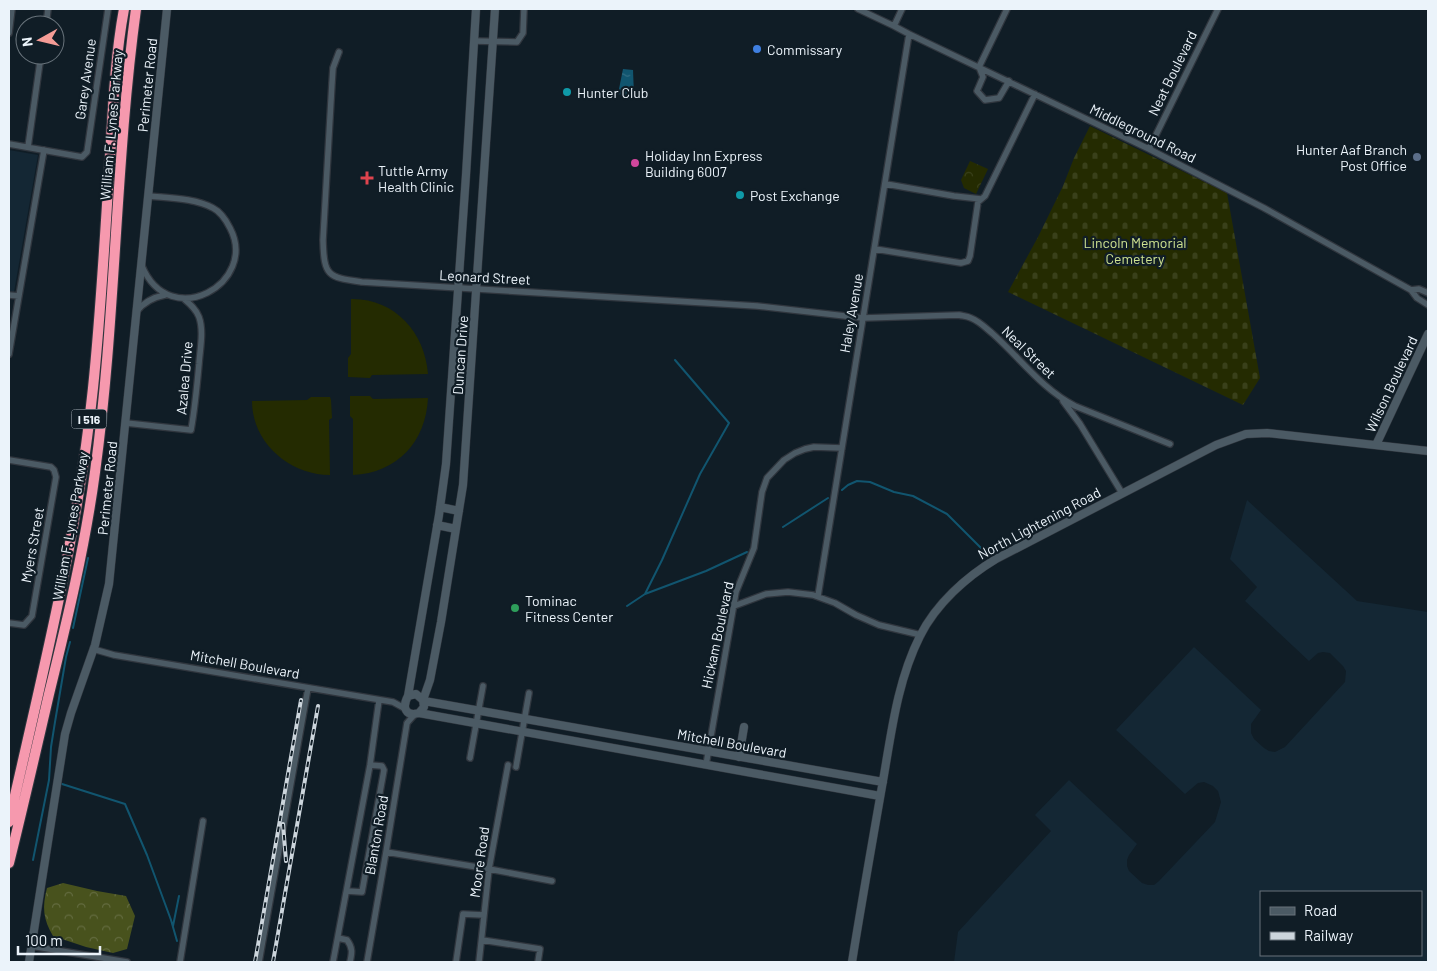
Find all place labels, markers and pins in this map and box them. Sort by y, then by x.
place label: Commissary [767,41,843,58]
marker: Commissary [751,43,763,55]
place label: Hunter Club [577,84,648,101]
marker: Hunter Club [561,86,573,98]
place label: Hunter Aaf Branch Post Office [1296,141,1407,174]
place label: Holiday Inn Express Building 6007 [645,147,763,180]
marker: Hunter Aaf Branch Post Office [1411,151,1423,163]
marker: Holiday Inn Express Building 6007 [629,157,641,169]
place label: Tuttle Army Health Clinic [378,162,454,195]
marker: Tuttle Army Health Clinic [360,171,374,185]
place label: Post Exchange [750,187,840,204]
marker: Post Exchange [734,189,746,201]
place label: Tominac Fitness Center [525,592,613,625]
marker: Tominac Fitness Center [509,602,521,614]

